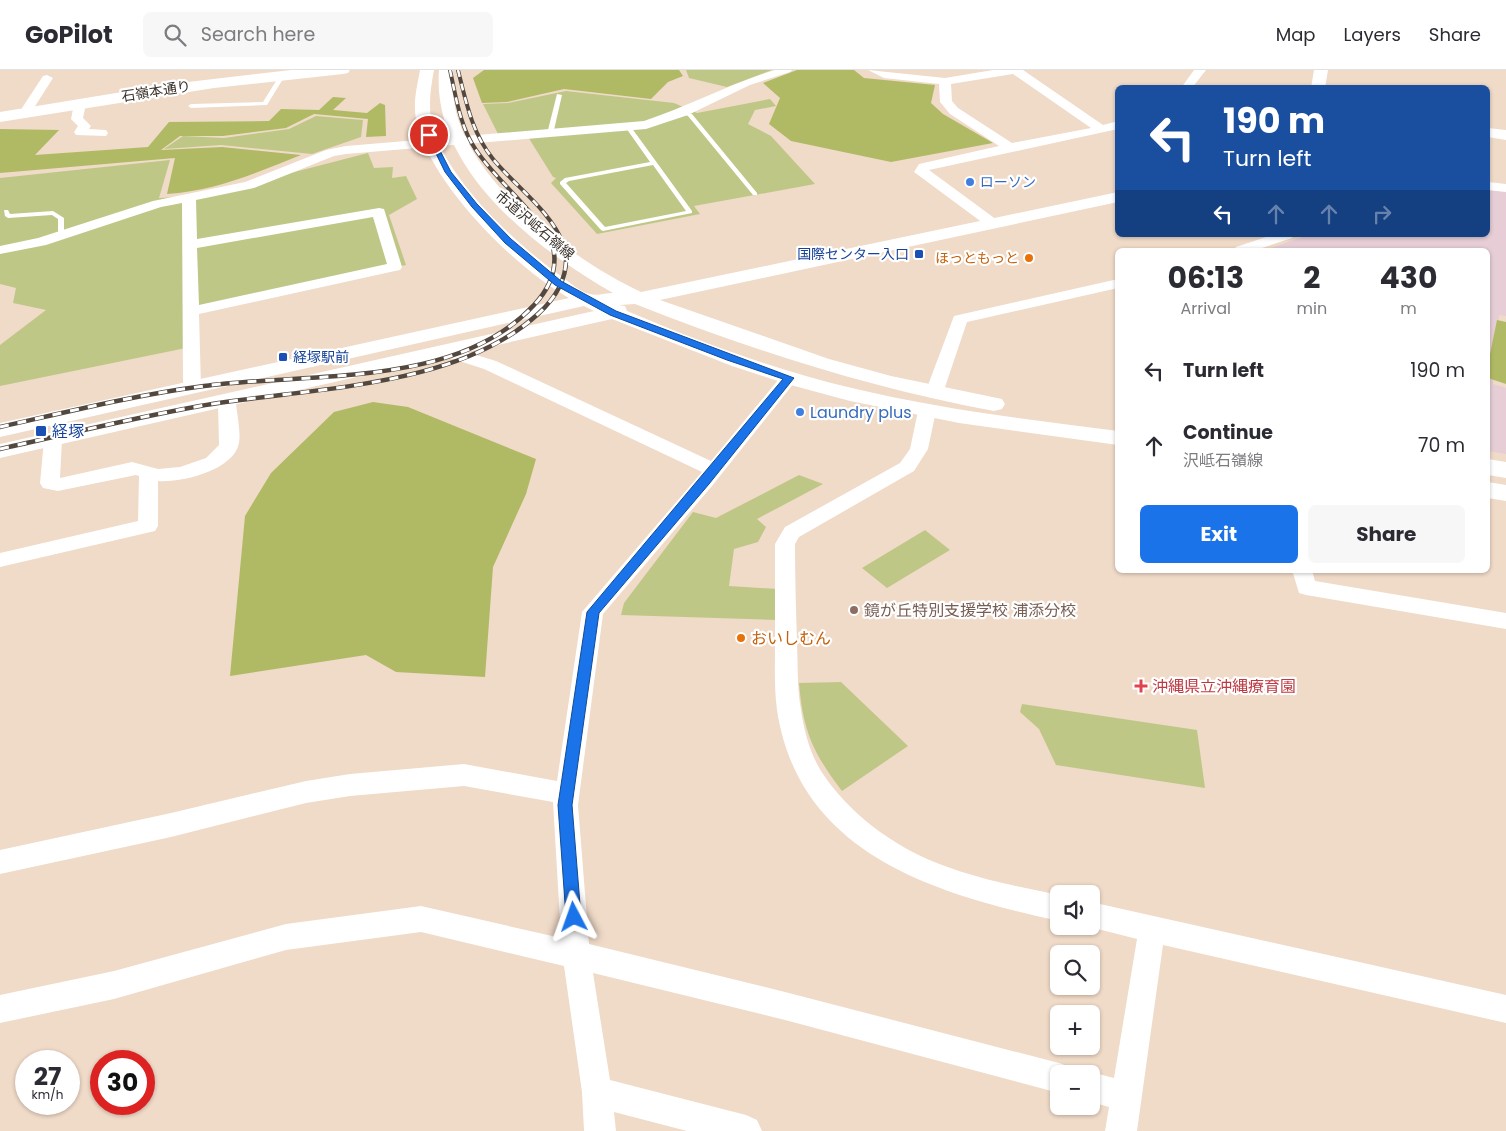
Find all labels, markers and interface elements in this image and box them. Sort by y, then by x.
search box [143,12,493,57]
text: GoPilot [25,18,113,51]
icon: search [161,21,189,49]
text: Search here [201,21,315,48]
text: Map [1276,22,1316,47]
text: Layers [1344,22,1401,47]
text: Share [1429,22,1481,47]
street label: 石嶺本通り [120,76,192,106]
text: 190 m [1223,96,1325,145]
icon: left [1140,105,1205,170]
pin [408,114,450,156]
icon: arrive [415,121,443,149]
text: Turn left [1223,143,1311,174]
place label: ローソン [980,172,1036,192]
marker: ローソン [964,176,976,188]
street label: 市道沢岻石嶺線 [491,186,579,264]
icon: left [1209,200,1237,228]
icon: ahead [1262,200,1290,228]
icon: ahead [1315,200,1343,228]
icon: right [1368,200,1396,228]
place label: 国際センター入口 [797,244,909,264]
marker: 国際センター入口 [913,248,925,260]
place label: ほっともっと [935,248,1019,268]
marker: ほっともっと [1023,252,1035,264]
text: 06:13 [1167,256,1244,299]
text: 2 [1303,256,1320,299]
text: 430 [1380,256,1438,299]
text: Arrival [1181,297,1231,320]
text: min [1296,297,1327,320]
text: m [1400,297,1417,320]
place label: 経塚駅前 [293,347,349,367]
marker: 経塚駅前 [277,351,289,363]
icon: left [1140,357,1168,385]
text: Turn left [1183,357,1264,384]
text: 190 m [1410,357,1465,384]
place label: Laundry plus [810,401,912,424]
marker: Laundry plus [794,406,806,418]
text: Continue [1183,419,1273,446]
place label: 経塚 [52,420,84,443]
marker: 経塚 [34,424,48,438]
icon: ahead [1140,432,1168,460]
text: 70 m [1418,432,1465,459]
text: 沢岻石嶺線 [1183,449,1263,472]
button: Exit [1140,505,1298,563]
button: Share [1308,505,1465,563]
place label: 鏡が丘特別支援学校 浦添分校 [864,599,1076,622]
marker: 鏡が丘特別支援学校 浦添分校 [848,604,860,616]
place label: おいしむん [751,627,831,650]
marker: おいしむん [735,632,747,644]
place label: 沖縄県立沖縄療育園 [1152,675,1296,698]
marker: 沖縄県立沖縄療育園 [1134,679,1148,693]
map controls [1050,885,1100,1115]
button: sound [1050,885,1100,935]
position arrow [547,890,599,942]
button: search [1050,945,1100,995]
button: + [1050,1005,1100,1055]
speed limit sign: 30 [90,1050,155,1115]
text: 27 [34,1059,61,1094]
button: − [1050,1065,1100,1115]
text: km/h [32,1086,63,1103]

